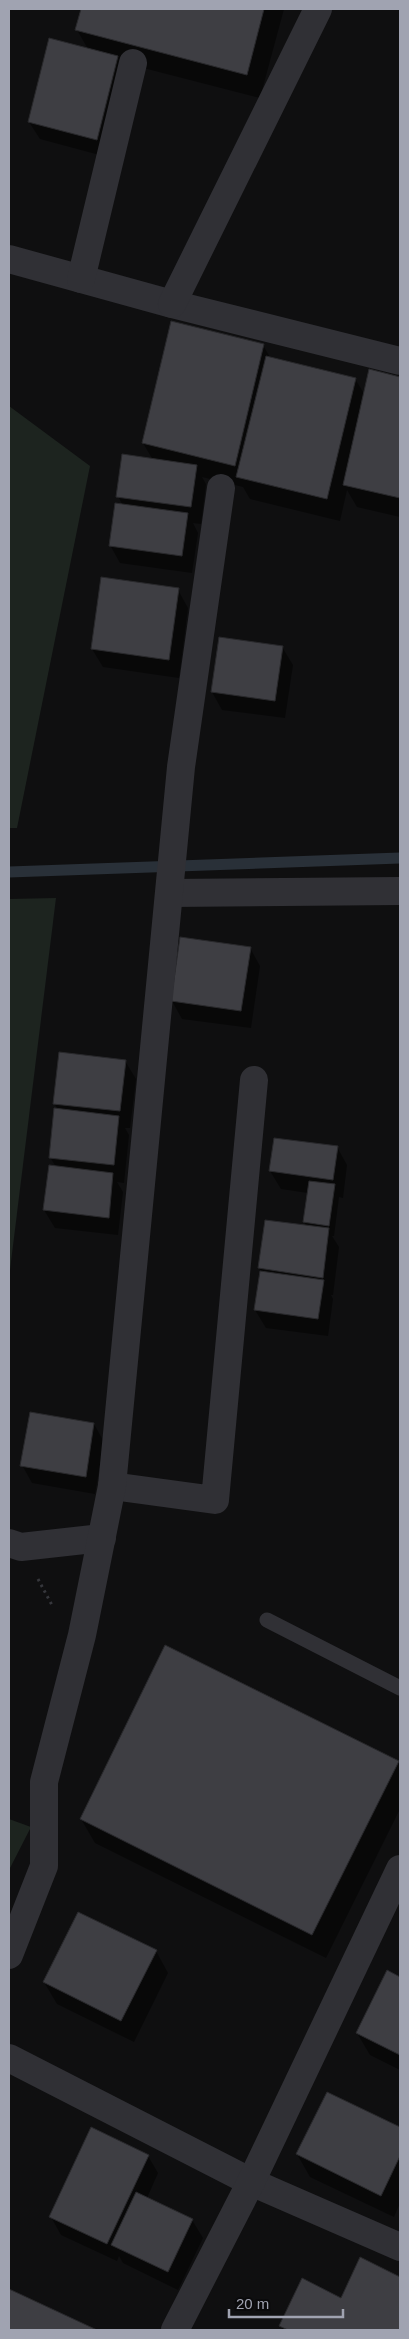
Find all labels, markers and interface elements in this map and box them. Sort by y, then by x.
scale bar [229,2286,343,2318]
text: 20 m [236,2295,269,2312]

